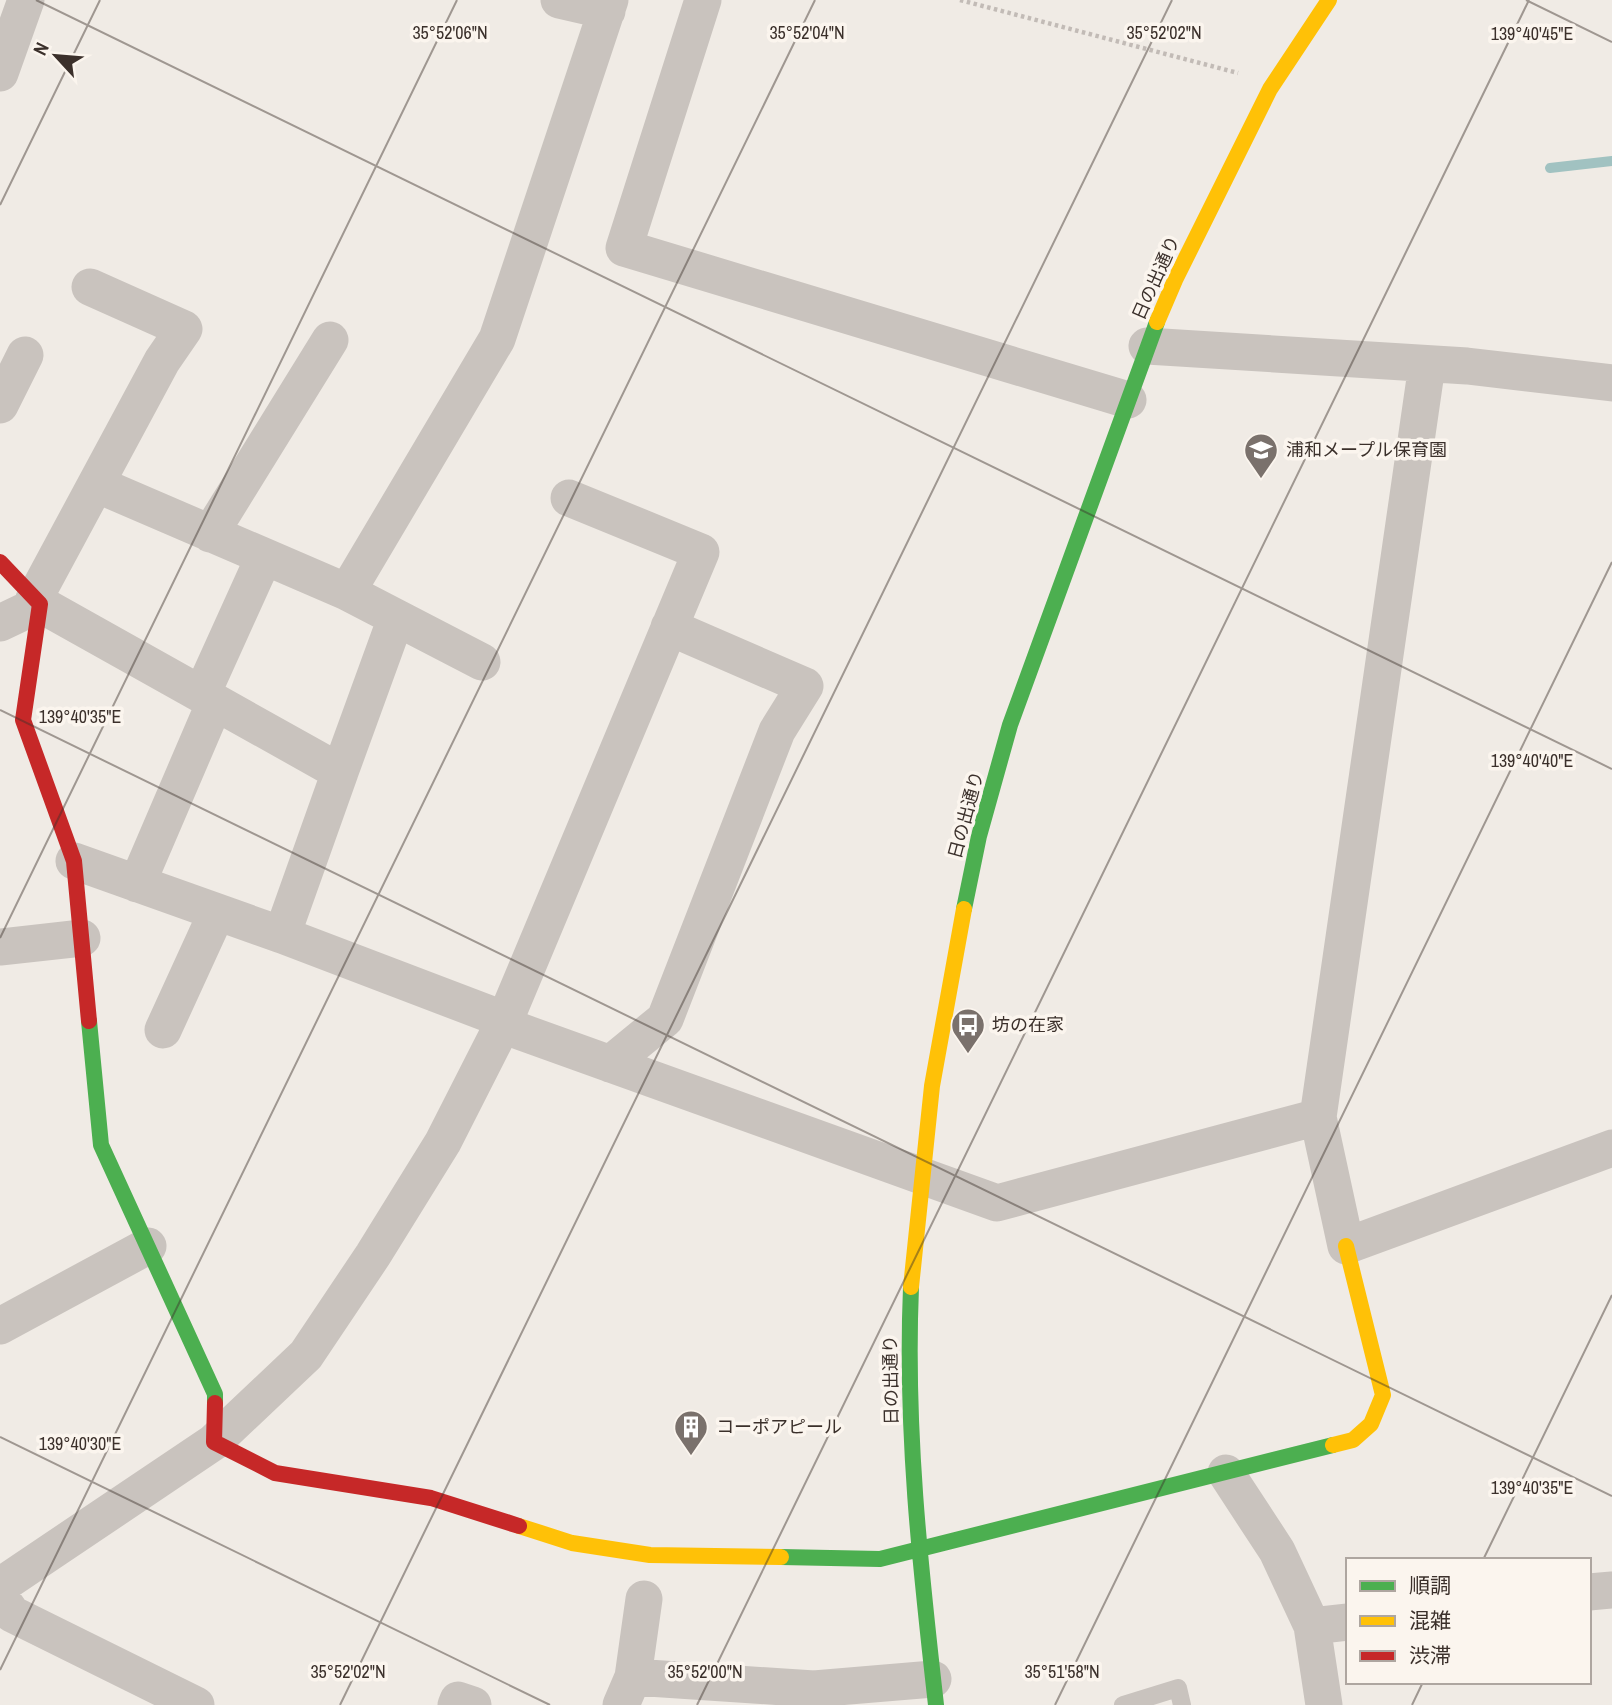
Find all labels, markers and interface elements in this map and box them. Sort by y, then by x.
text: 35°52'06"N [412,20,488,45]
text: 35°52'04"N [769,20,845,45]
text: 35°52'02"N [1126,20,1202,45]
north arrow [21,21,91,91]
text: 139°40'45"E [1491,21,1573,46]
text: N [27,38,55,59]
street label: 日の出通り [1126,232,1185,324]
school or university icon: 浦和メープル保育園 [1242,431,1280,480]
place label: 浦和メープル保育園 [1286,437,1447,462]
text: 139°40'35"E [39,704,121,729]
text: 139°40'40"E [1491,748,1573,773]
street label: 日の出通り [942,768,989,862]
bus stop icon: 坊の在家 [949,1006,987,1055]
place label: 坊の在家 [992,1012,1064,1037]
street label: 日の出通り [877,1335,904,1425]
building icon: コーポアピール [672,1408,710,1457]
place label: コーポアピール [716,1414,842,1439]
text: 139°40'30"E [39,1431,121,1456]
text: 139°40'35"E [1491,1475,1573,1500]
legend [1346,1558,1591,1684]
text: 順調 [1409,1571,1451,1600]
text: 混雑 [1409,1606,1451,1635]
text: 渋滞 [1409,1641,1451,1670]
text: 35°52'02"N [310,1659,386,1684]
text: 35°52'00"N [667,1659,743,1684]
text: 35°51'58"N [1024,1659,1100,1684]

